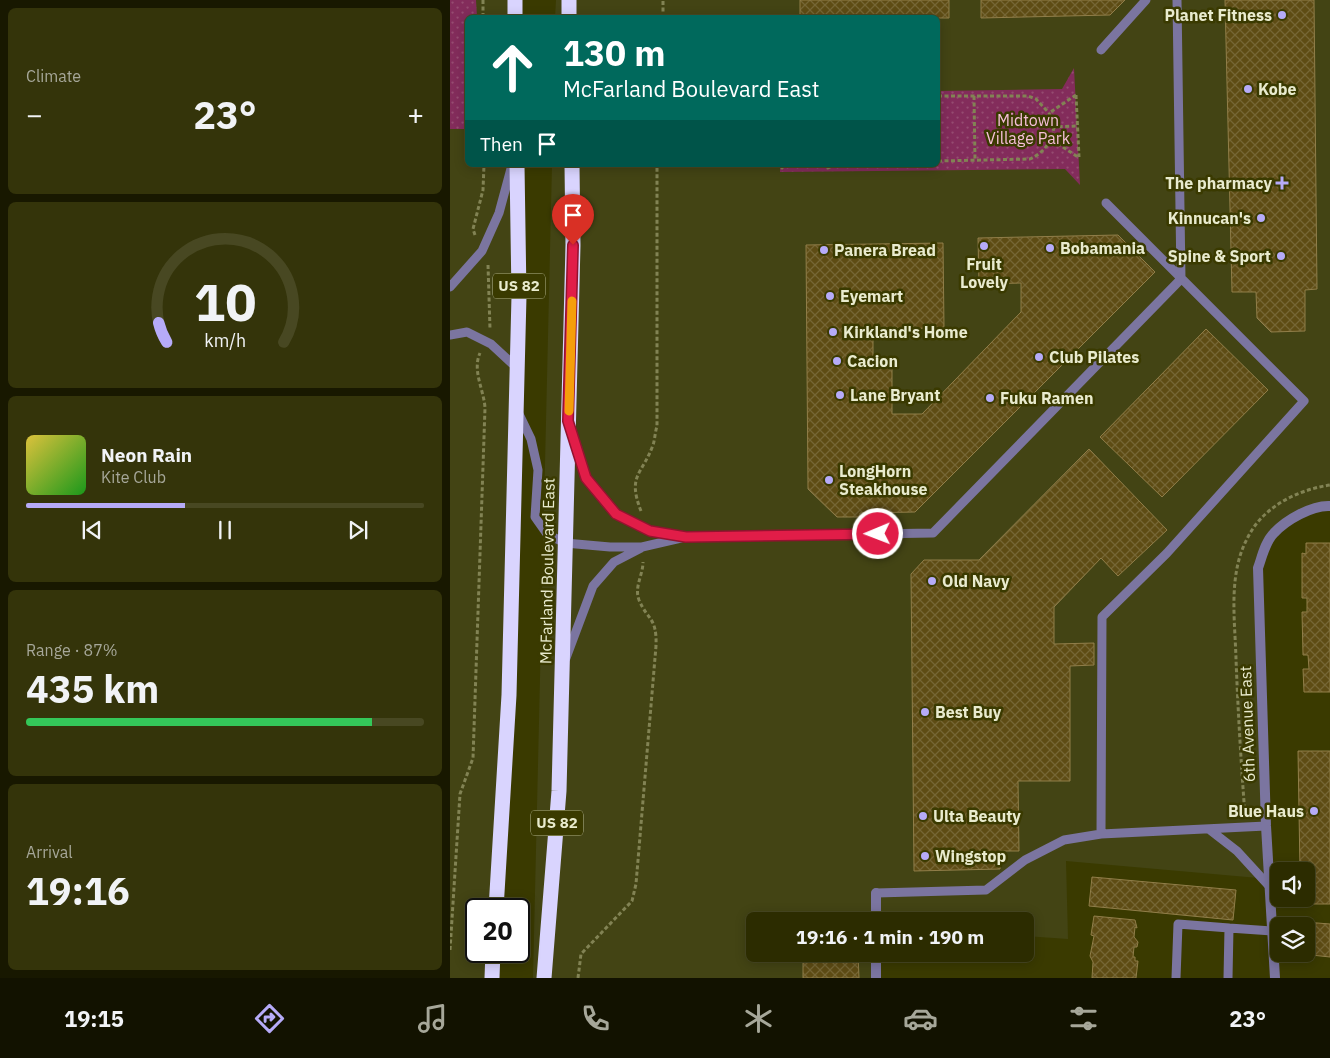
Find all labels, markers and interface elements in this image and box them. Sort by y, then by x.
place label: Planet Fitness [1165,5,1272,25]
marker: Planet Fitness [1276,9,1288,21]
text: 130 m [563,30,666,76]
icon: ahead [480,35,545,100]
text: Climate [26,66,81,86]
text: McFarland Boulevard East [563,74,820,103]
place label: Kobe [1258,79,1296,99]
marker: Kobe [1242,83,1254,95]
text: 23° [193,90,257,139]
text: − [26,96,43,133]
text: + [407,96,424,133]
park label: Midtown Village Park [986,110,1071,148]
icon: arrive [533,130,561,158]
text: Then [480,132,523,156]
place label: The pharmacy [1165,173,1272,193]
marker: The pharmacy [1276,177,1288,189]
pin [552,194,594,245]
icon: arrive [559,201,587,229]
place label: Kinnucan's [1168,208,1251,228]
marker: Kinnucan's [1255,212,1267,224]
place label: Bobamania [1060,238,1145,258]
place label: Panera Bread [834,240,936,260]
marker: Fruit Lovely [978,240,990,252]
marker: Bobamania [1044,242,1056,254]
marker: Panera Bread [818,244,830,256]
place label: Spine & Sport [1168,246,1271,266]
marker: Spine & Sport [1275,250,1287,262]
place label: Fruit Lovely [960,254,1008,292]
text: 10 [194,268,256,335]
road number: US 82 [493,274,545,298]
place label: Eyemart [840,286,903,306]
marker: Eyemart [824,290,836,302]
place label: Kirkland's Home [843,322,968,342]
marker: Kirkland's Home [827,326,839,338]
text: km/h [204,329,246,352]
place label: Club Pilates [1049,347,1139,367]
place label: Cacion [847,351,898,371]
marker: Club Pilates [1033,351,1045,363]
marker: Cacion [831,355,843,367]
place label: Lane Bryant [850,385,940,405]
place label: Fuku Ramen [1000,388,1093,408]
marker: Lane Bryant [834,389,846,401]
marker: Fuku Ramen [984,392,996,404]
text: Neon Rain [101,443,192,467]
place label: LongHorn Steakhouse [839,461,927,499]
text: Kite Club [101,467,166,487]
marker: LongHorn Steakhouse [823,474,835,486]
street label: McFarland Boulevard East [535,478,559,664]
position arrow [851,507,903,559]
icon: previous [78,516,106,544]
icon: pause [211,516,239,544]
icon: next [344,516,372,544]
place label: Old Navy [942,571,1010,591]
marker: Old Navy [926,575,938,587]
text: Range · 87% [26,640,118,660]
text: 435 km [26,664,159,713]
street label: 6th Avenue East [1235,665,1259,783]
place label: Best Buy [935,702,1002,722]
marker: Best Buy [919,706,931,718]
place label: Blue Haus [1228,801,1304,821]
marker: Blue Haus [1308,805,1320,817]
place label: Ulta Beauty [933,806,1021,826]
road number: US 82 [531,810,583,836]
marker: Ulta Beauty [917,810,929,822]
text: Arrival [26,842,73,862]
place label: Wingstop [935,846,1007,866]
marker: Wingstop [919,850,931,862]
map controls [1270,862,1315,962]
button: sound [1270,862,1315,907]
text: 19:16 [26,866,130,915]
speed limit sign: 20 [465,898,530,963]
button: layers [1270,917,1315,962]
text: 19:16 · 1 min · 190 m [796,925,984,949]
icon: directions [252,1001,287,1036]
icon: music [415,1001,450,1036]
icon: phone [578,1001,613,1036]
icon: climate [741,1001,776,1036]
icon: car [903,1001,938,1036]
icon: filters [1066,1001,1101,1036]
text: 19:15 [64,1004,124,1033]
text: 23° [1229,1004,1266,1033]

